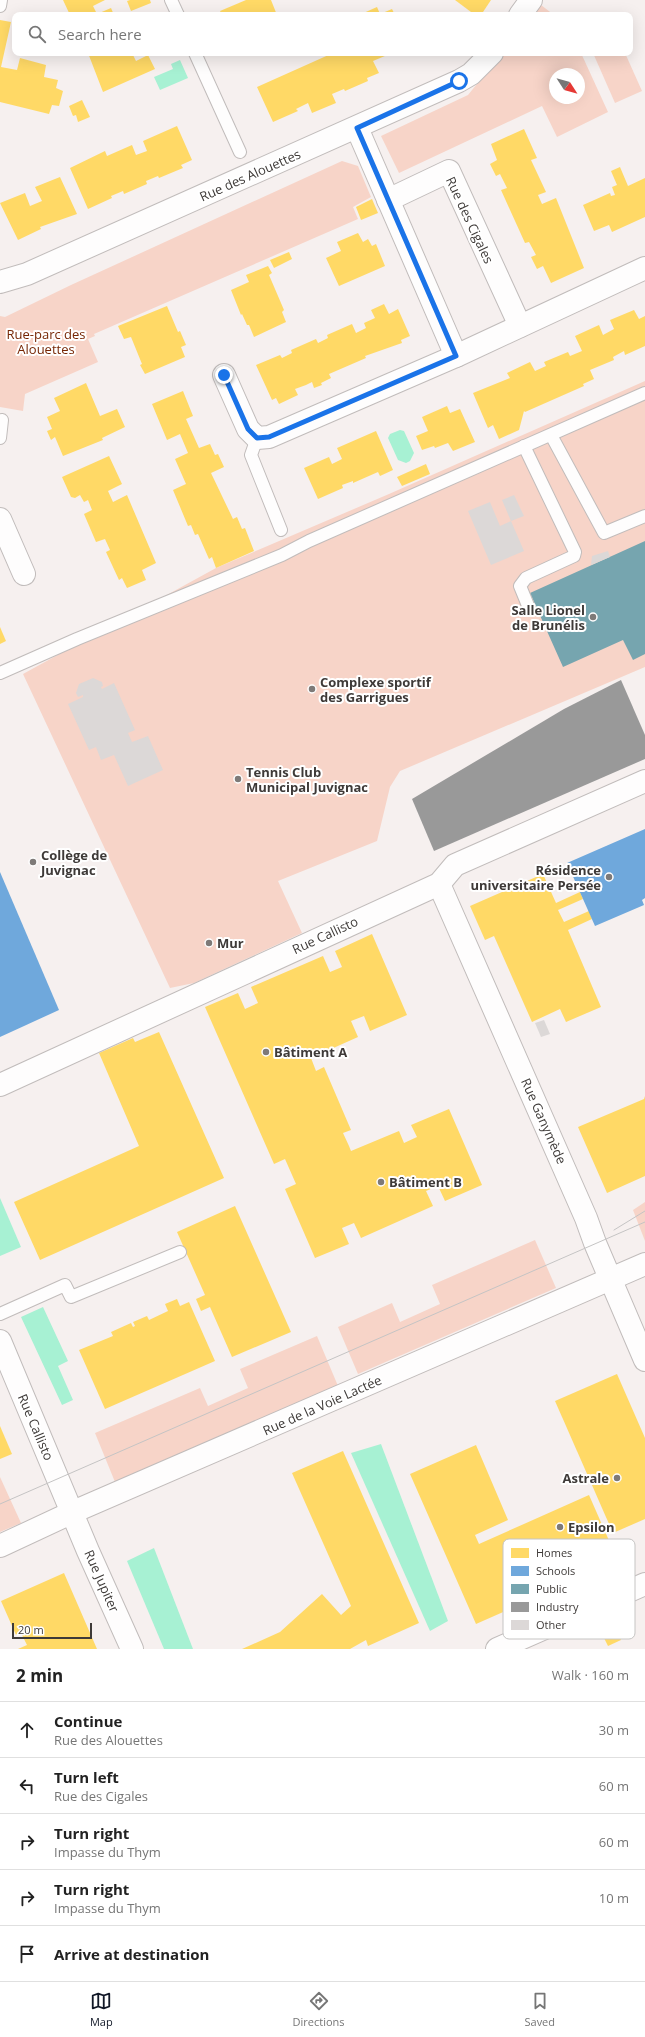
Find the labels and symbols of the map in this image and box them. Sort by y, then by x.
north arrow [549,68,585,104]
route start [450,72,468,90]
street label: Rue des Alouettes [197,145,303,205]
street label: Rue des Cigales [442,174,498,266]
park label: Rue-parc des Alouettes [6,325,86,358]
route end [215,366,233,384]
place label: Salle Lionel de Brunélis [511,601,585,634]
marker: Salle Lionel de Brunélis [588,612,598,622]
place label: Complexe sportif des Garrigues [320,673,432,706]
marker: Complexe sportif des Garrigues [307,684,317,694]
place label: Tennis Club Municipal Juvignac [246,763,368,796]
marker: Tennis Club Municipal Juvignac [233,774,243,784]
place label: Collège de Juvignac [40,846,108,879]
marker: Collège de Juvignac [28,857,38,867]
place label: Résidence universitaire Persée [471,861,601,894]
marker: Résidence universitaire Persée [604,872,614,882]
street label: Rue Callisto [289,912,361,958]
place label: Mur [217,934,244,952]
marker: Mur [204,938,214,948]
place label: Bâtiment A [274,1043,347,1061]
marker: Bâtiment A [261,1047,271,1057]
street label: Rue Ganymède [517,1075,571,1167]
place label: Bâtiment B [389,1173,462,1191]
marker: Bâtiment B [376,1177,386,1187]
street label: Rue de la Voie Lactée [260,1371,384,1439]
street label: Rue Callisto [14,1391,58,1463]
place label: Astrale [563,1469,609,1487]
marker: Astrale [612,1473,622,1483]
place label: Epsilon [568,1518,615,1536]
marker: Epsilon [555,1522,565,1532]
legend [503,1539,635,1639]
text: Homes [536,1545,572,1560]
street label: Rue Jupiter [80,1547,124,1616]
text: Schools [536,1563,575,1578]
text: Public [536,1581,567,1596]
text: Industry [536,1599,579,1614]
text: Other [536,1617,566,1632]
scale bar [12,1621,92,1640]

